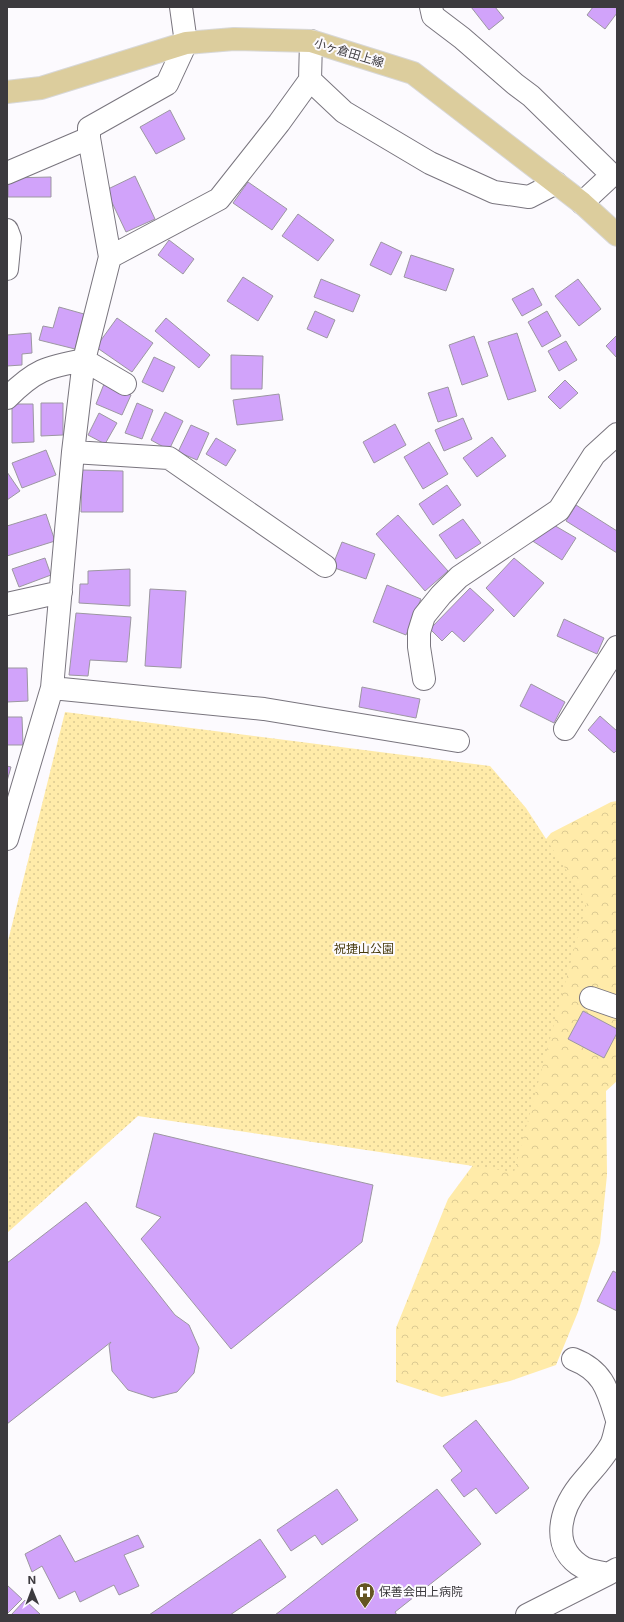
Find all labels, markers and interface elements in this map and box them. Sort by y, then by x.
street label: 小ヶ倉田上線 [313,35,386,70]
park label: 祝捷山公園 [334,941,394,956]
north arrow [12,1570,52,1610]
text: N [28,1573,36,1587]
hospital icon: 保善会田上病院 [354,1581,376,1609]
place label: 保善会田上病院 [379,1584,463,1599]

